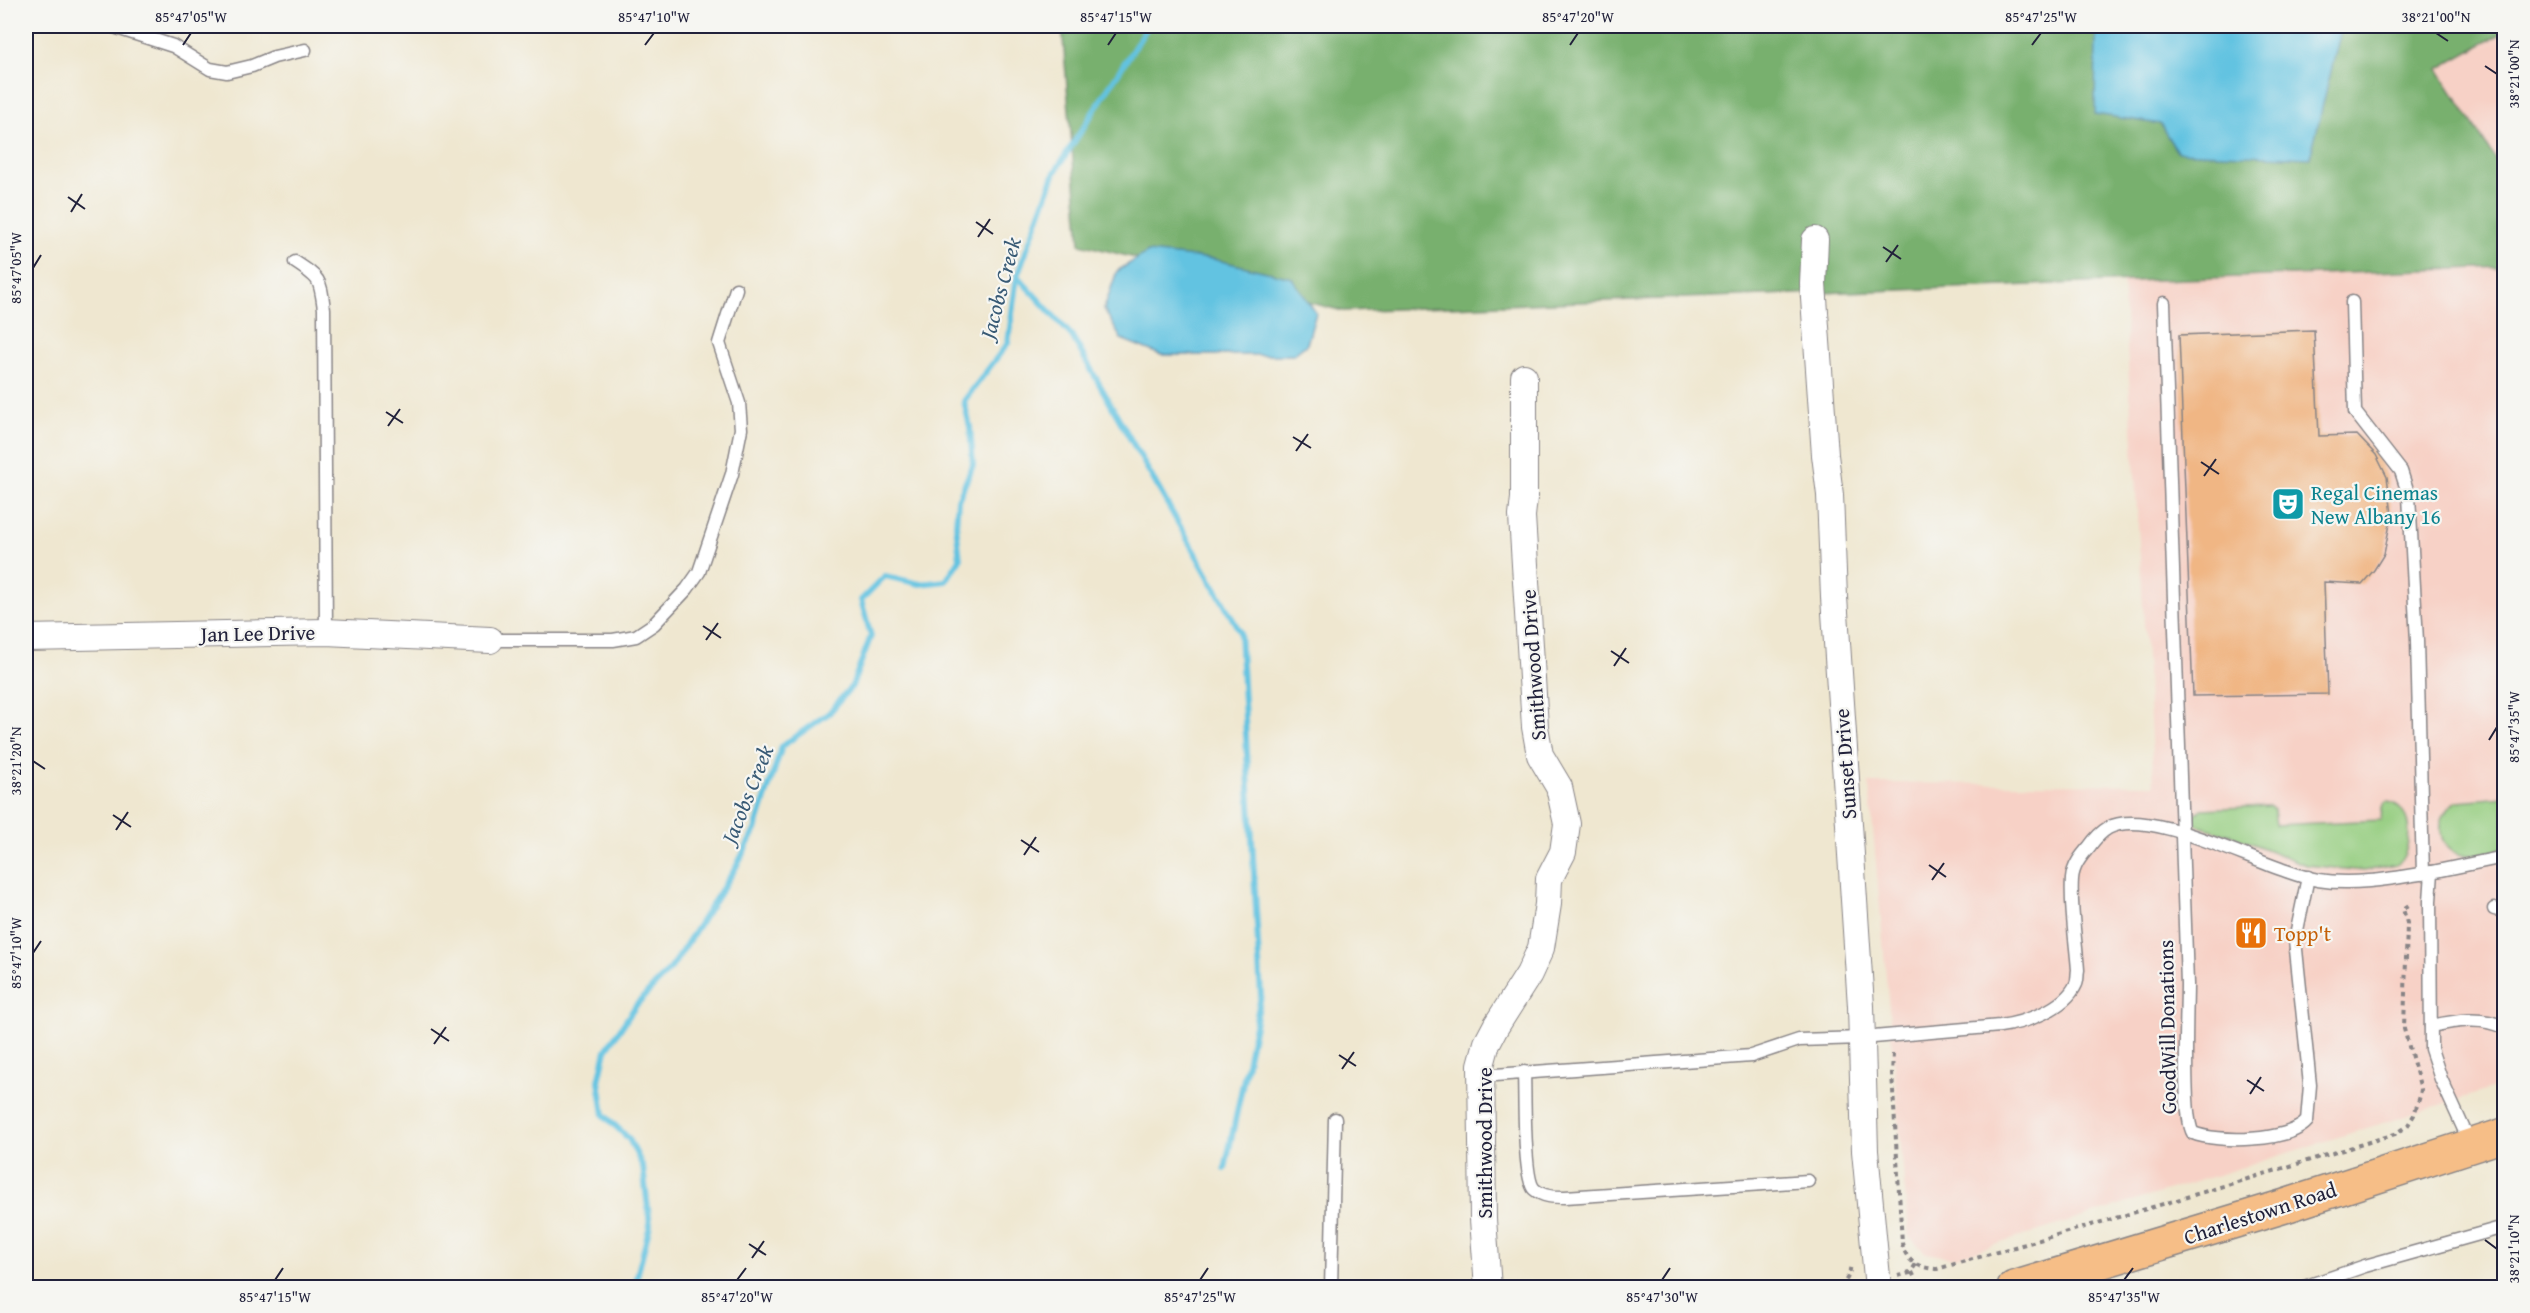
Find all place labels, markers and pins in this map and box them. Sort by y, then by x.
place label: Regal Cinemas New Albany 16 [2311,477,2441,532]
theatre icon: Regal Cinemas New Albany 16 [2270,486,2306,522]
restaurant icon: Topp't [2233,915,2269,951]
place label: Topp't [2274,918,2332,949]

